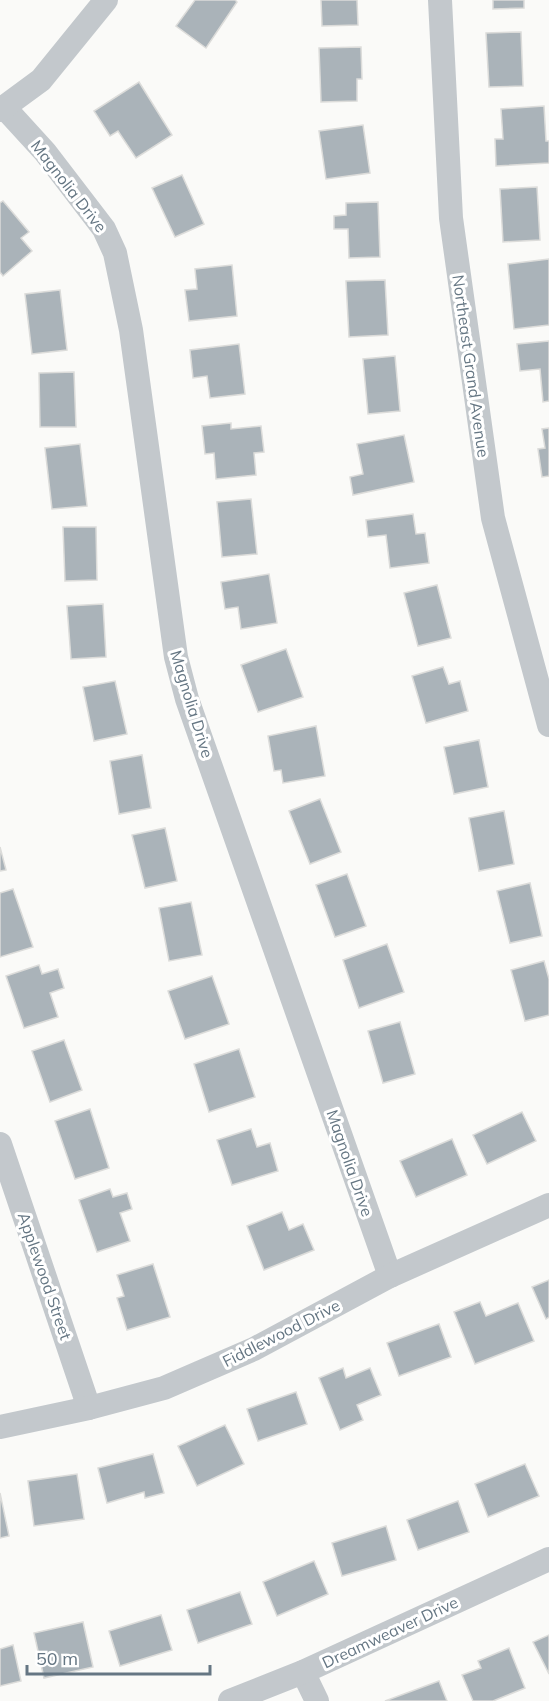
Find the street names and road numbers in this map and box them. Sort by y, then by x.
street label: Magnolia Drive [27,136,111,236]
street label: Northeast Grand Avenue [448,273,494,459]
street label: Magnolia Drive [166,648,218,760]
street label: Magnolia Drive [322,1107,378,1219]
street label: Applewood Street [14,1210,76,1343]
street label: Fiddlewood Drive [219,1295,343,1371]
street label: Dreamweaver Drive [319,1592,461,1672]

